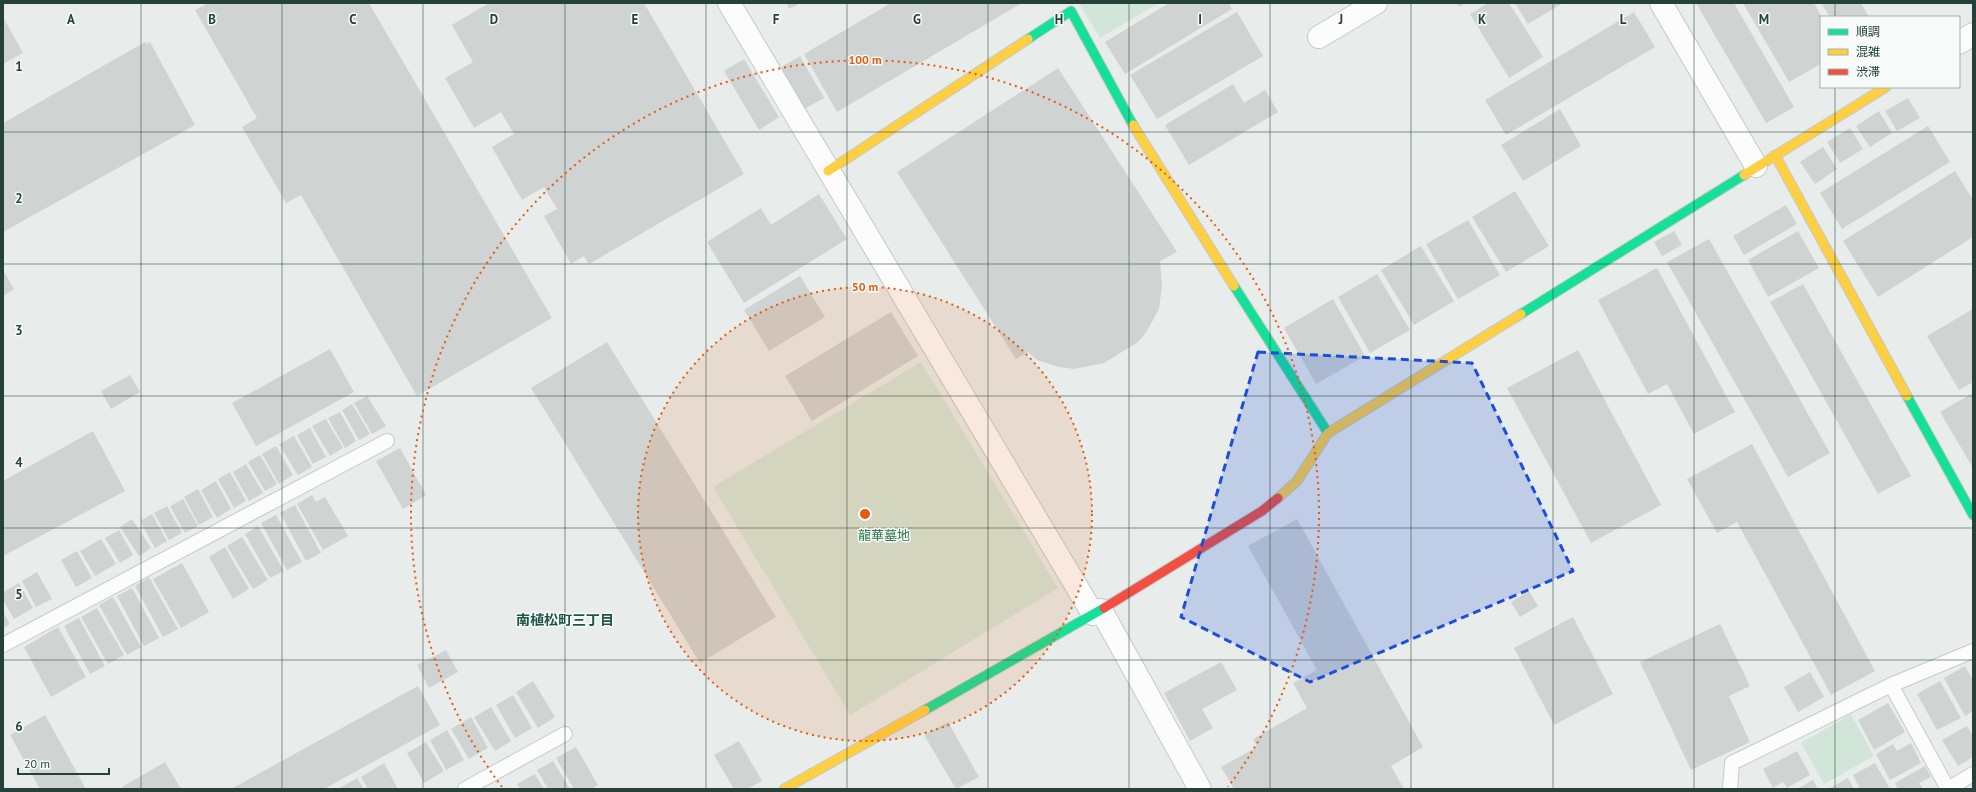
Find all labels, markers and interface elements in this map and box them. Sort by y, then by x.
text: A [67,11,75,28]
text: B [208,11,216,28]
text: C [349,11,357,28]
text: D [490,11,498,28]
text: E [632,11,639,28]
text: F [773,11,780,28]
text: G [913,11,921,28]
text: H [1055,11,1063,28]
text: I [1198,11,1202,28]
text: J [1338,11,1343,28]
text: K [1478,11,1486,28]
text: L [1620,11,1627,28]
text: M [1759,11,1769,28]
legend [1820,16,1960,88]
text: 順調 [1856,24,1880,39]
text: 混雑 [1856,44,1880,59]
text: 100 m [848,52,882,67]
text: 1 [15,58,23,75]
text: 渋滞 [1856,64,1880,79]
text: 2 [15,190,23,207]
text: 50 m [852,279,878,294]
text: 3 [15,322,23,339]
text: 4 [15,454,23,471]
centre of rings [858,507,872,521]
park label: 龍華墓地 [858,527,910,544]
text: 5 [15,586,23,603]
district label: 南植松町三丁目 [516,611,614,629]
text: 6 [15,718,23,735]
scale bar [18,750,109,776]
text: 20 m [24,756,50,771]

